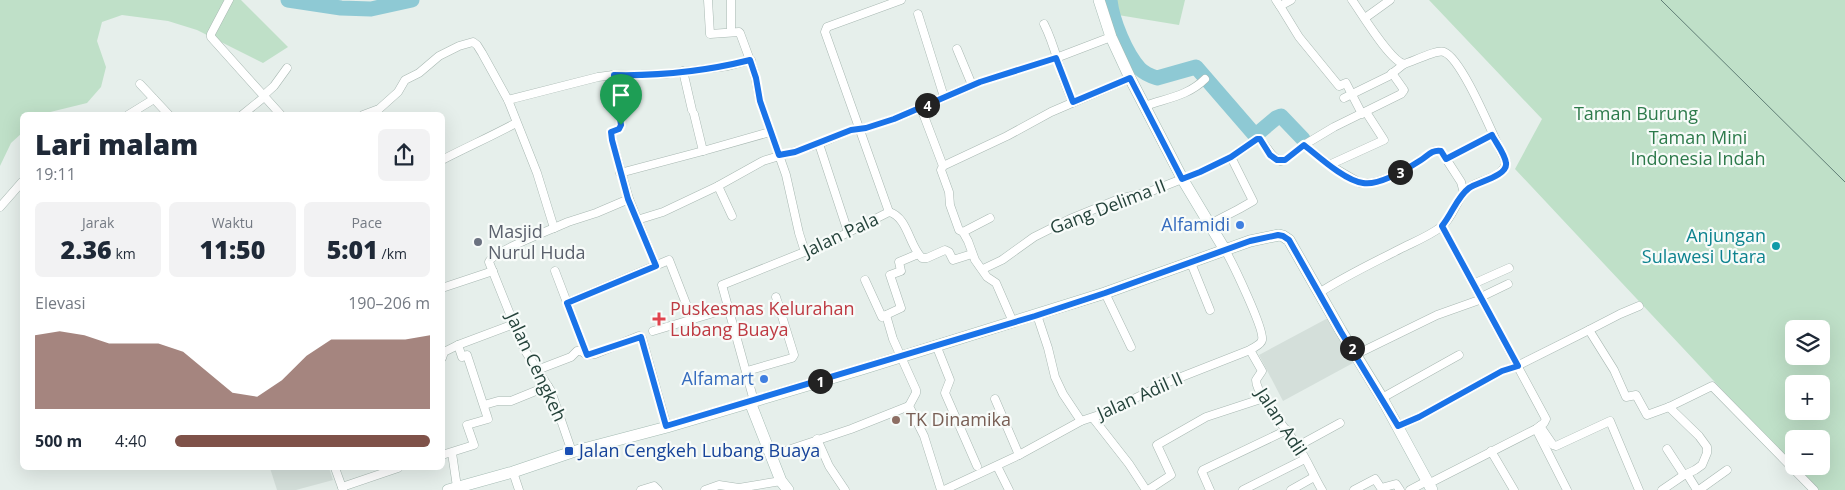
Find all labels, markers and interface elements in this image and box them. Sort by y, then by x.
pin [600,74,642,125]
icon: arrive [607,81,635,109]
pin: 4 [914,92,940,118]
text: 4 [923,96,932,115]
park label: Taman Burung [1574,101,1698,125]
text: Lari malam [35,125,198,163]
park label: Taman Mini Indonesia Indah [1631,125,1765,170]
button: share [378,129,430,181]
pin: 3 [1388,160,1412,184]
text: 19:11 [35,163,76,185]
text: 3 [1396,163,1405,182]
street label: Gang Delima II [1046,173,1169,239]
street label: Jalan Pala [797,206,882,263]
place label: Alfamidi [1161,212,1230,236]
text: Jarak [82,213,114,232]
text: Waktu [212,213,253,232]
text: Pace [351,213,382,232]
place label: Masjid Nurul Huda [488,219,586,264]
marker: Alfamidi [1234,219,1246,231]
place label: Anjungan Sulawesi Utara [1642,223,1766,268]
text: 2.36 [61,232,112,266]
text: 11:50 [200,232,265,266]
text: 5:01 [327,232,378,266]
marker: Masjid Nurul Huda [472,236,484,248]
marker: Anjungan Sulawesi Utara [1770,240,1782,252]
text: km [112,244,136,263]
text: /km [378,244,407,263]
text: Elevasi [35,292,85,314]
text: 190–206 m [348,292,430,314]
place label: Puskesmas Kelurahan Lubang Buaya [670,296,855,341]
street label: Jalan Cengkeh [500,306,573,425]
marker: Puskesmas Kelurahan Lubang Buaya [652,312,666,326]
map controls [1785,320,1830,475]
button: layers [1785,320,1830,365]
pin: 2 [1340,336,1364,360]
text: 2 [1348,339,1357,358]
place label: Alfamart [682,366,754,390]
street label: Jalan Adil II [1091,366,1186,425]
pin: 1 [808,368,832,394]
text: 1 [816,372,825,391]
marker: Alfamart [758,373,770,385]
button: + [1785,375,1830,420]
street label: Jalan Adil [1250,381,1313,460]
place label: TK Dinamika [906,407,1011,431]
marker: TK Dinamika [890,414,902,426]
text: 500 m [35,430,82,452]
text: 4:40 [115,430,147,452]
button: − [1785,430,1830,475]
place label: Jalan Cengkeh Lubang Buaya [577,438,820,462]
marker: Jalan Cengkeh Lubang Buaya [563,445,575,457]

